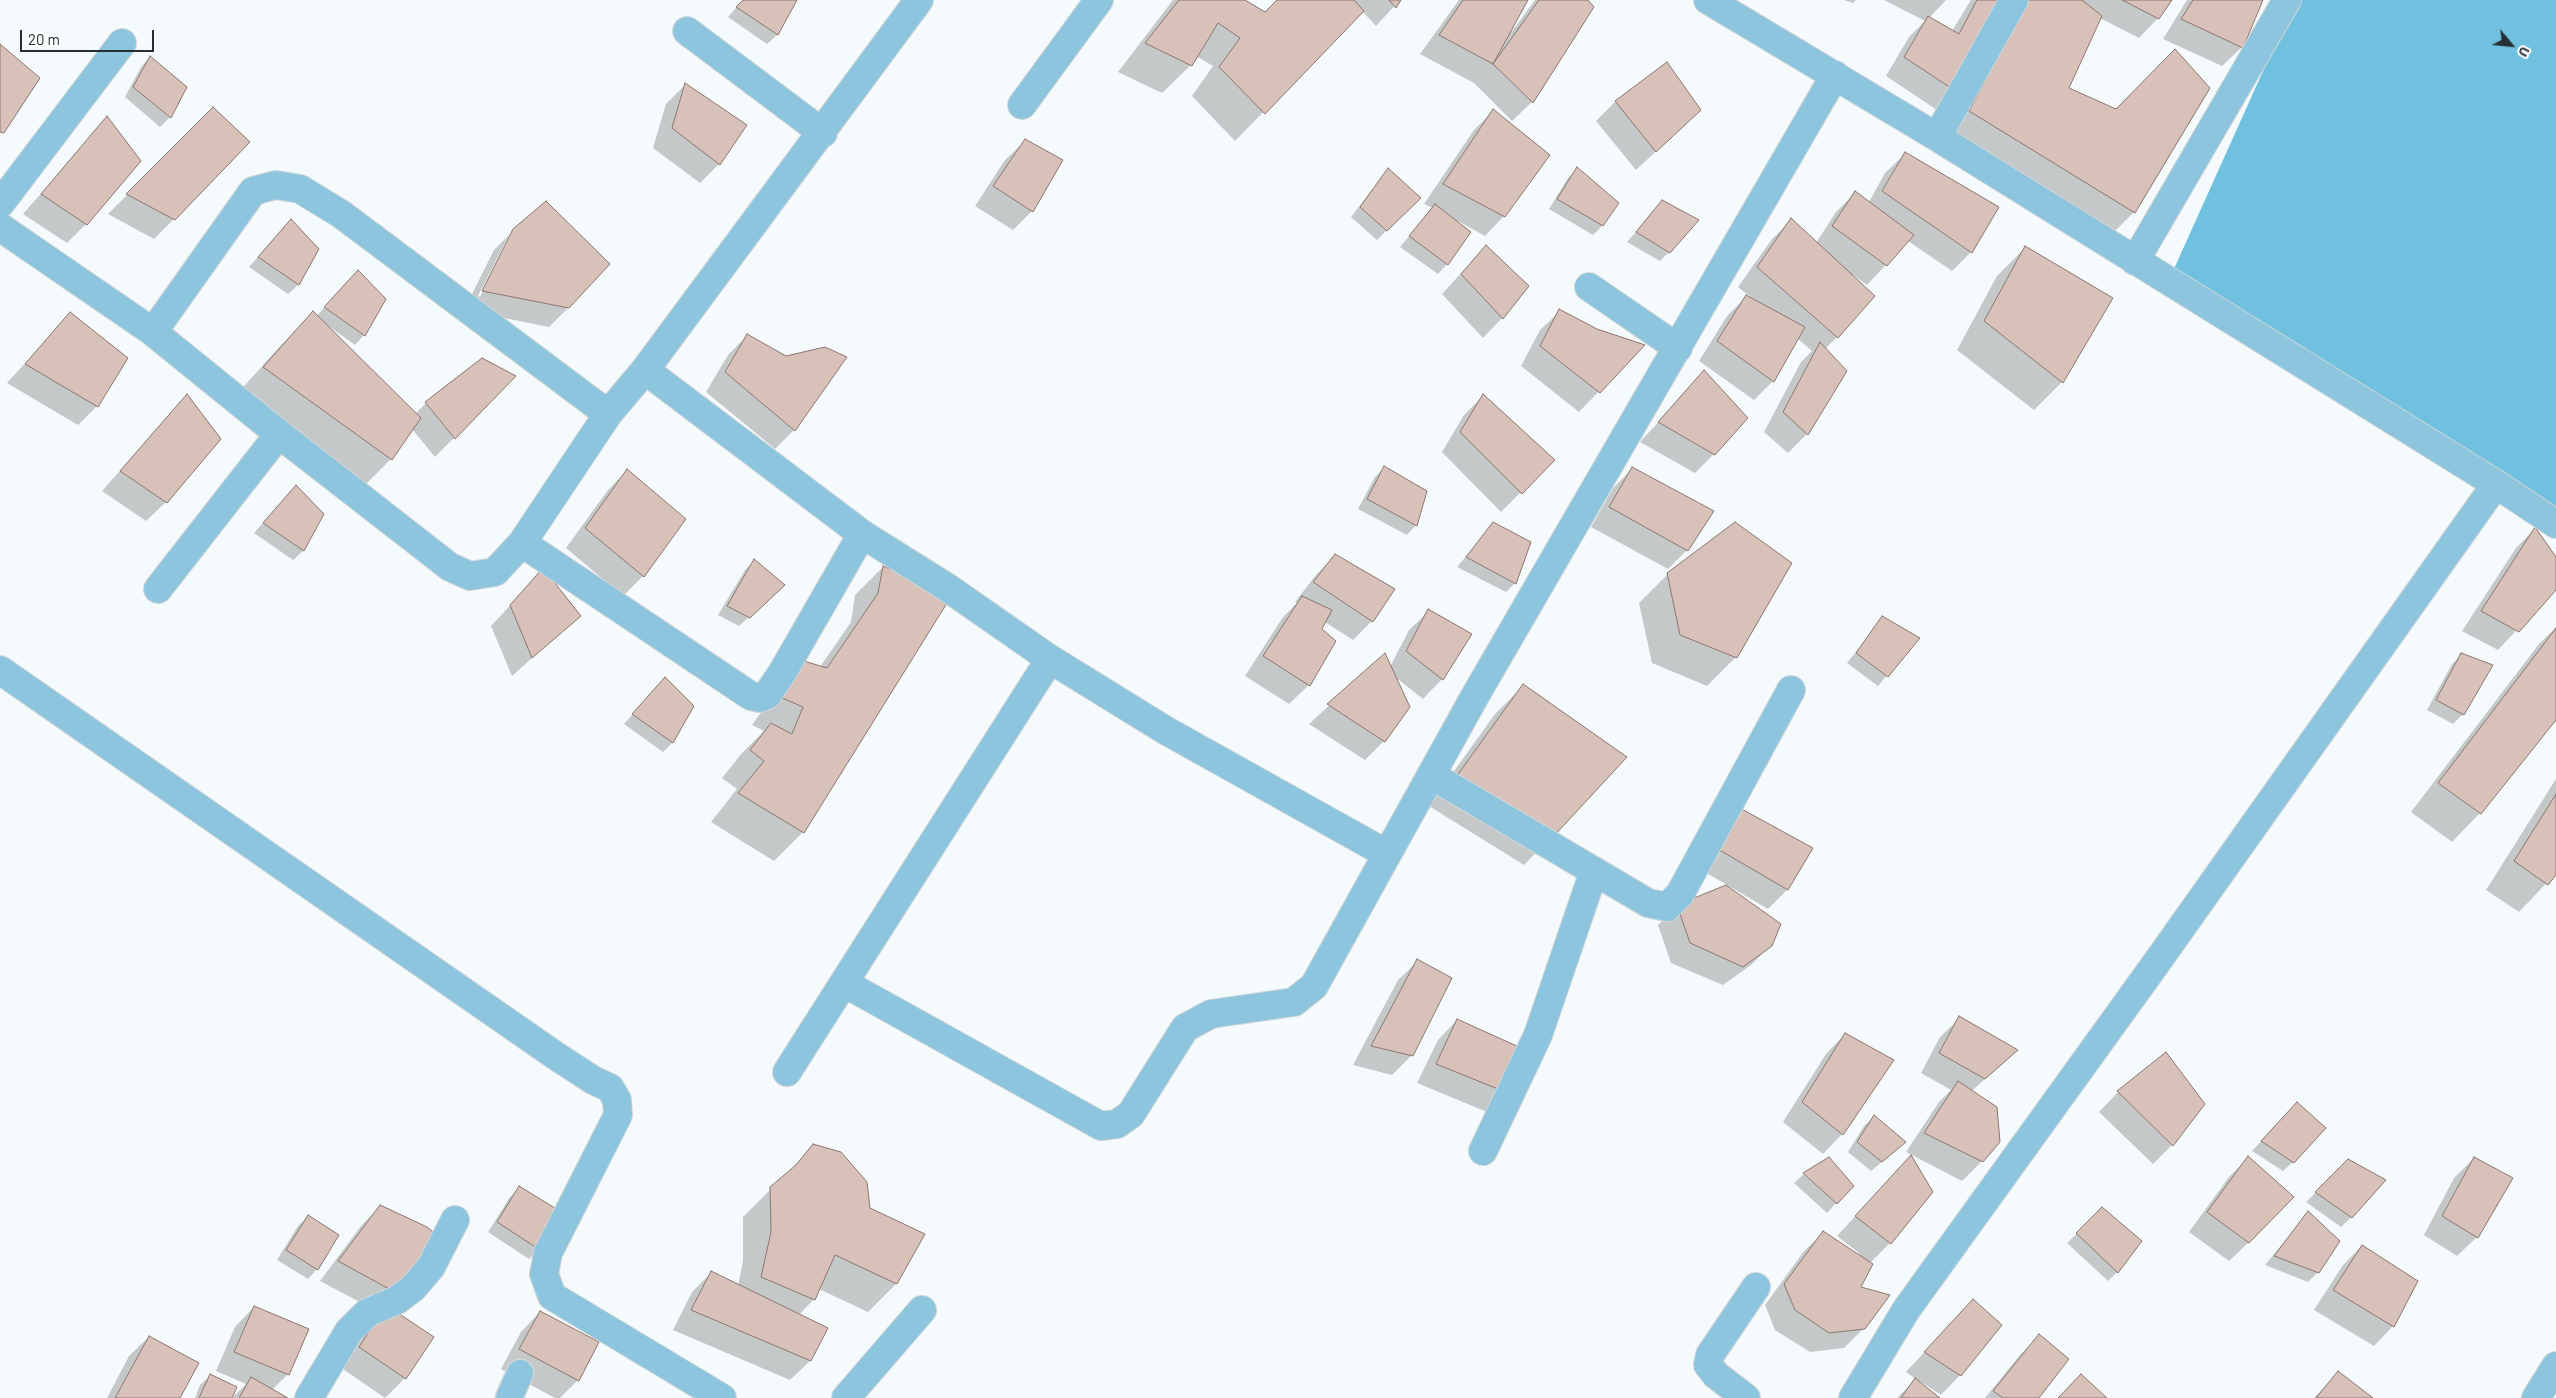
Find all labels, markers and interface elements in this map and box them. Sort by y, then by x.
scale bar [22,20,156,52]
north arrow [2486,20,2536,70]
text: 20 m [28,30,60,48]
text: U [2515,44,2534,60]

